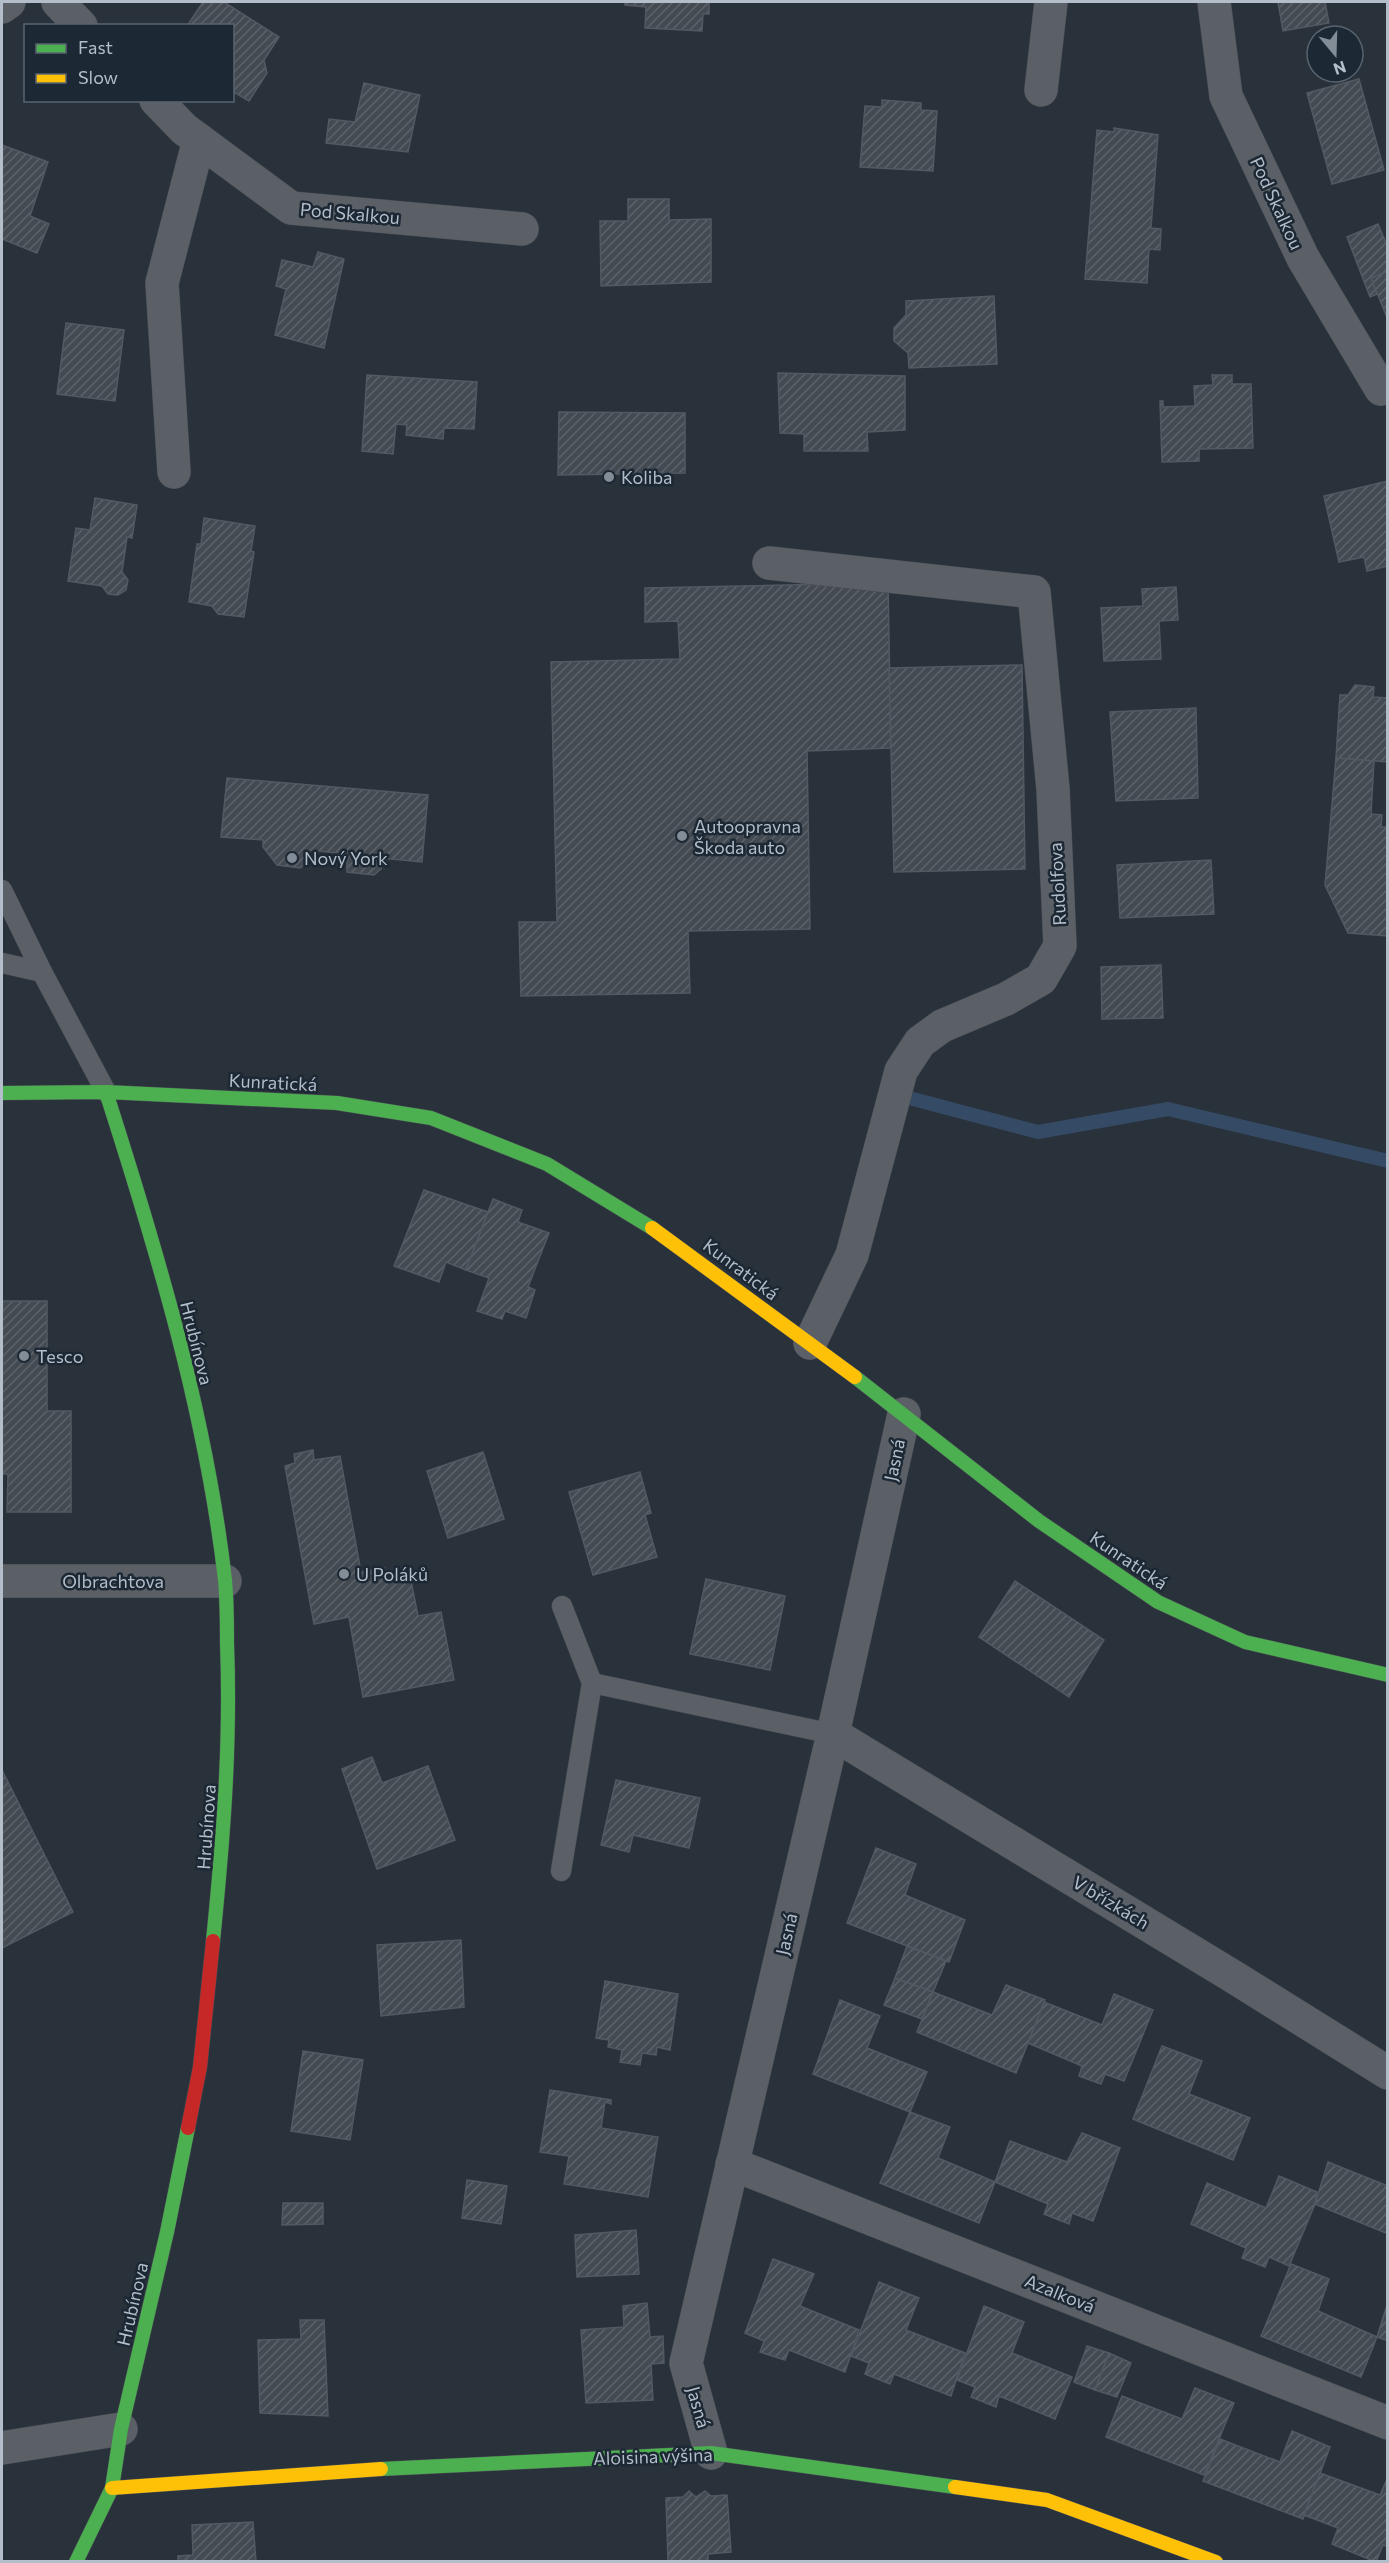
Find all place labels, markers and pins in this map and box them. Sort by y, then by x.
place label: Koliba [621,466,672,488]
marker: Koliba [602,470,616,484]
place label: Autoopravna Škoda auto [694,815,801,858]
marker: Autoopravna Škoda auto [675,829,689,843]
place label: Nový York [304,847,388,869]
marker: Nový York [285,851,299,865]
place label: Tesco [36,1345,84,1367]
marker: Tesco [17,1349,31,1363]
place label: U Poláků [356,1563,428,1585]
marker: U Poláků [337,1567,351,1581]

